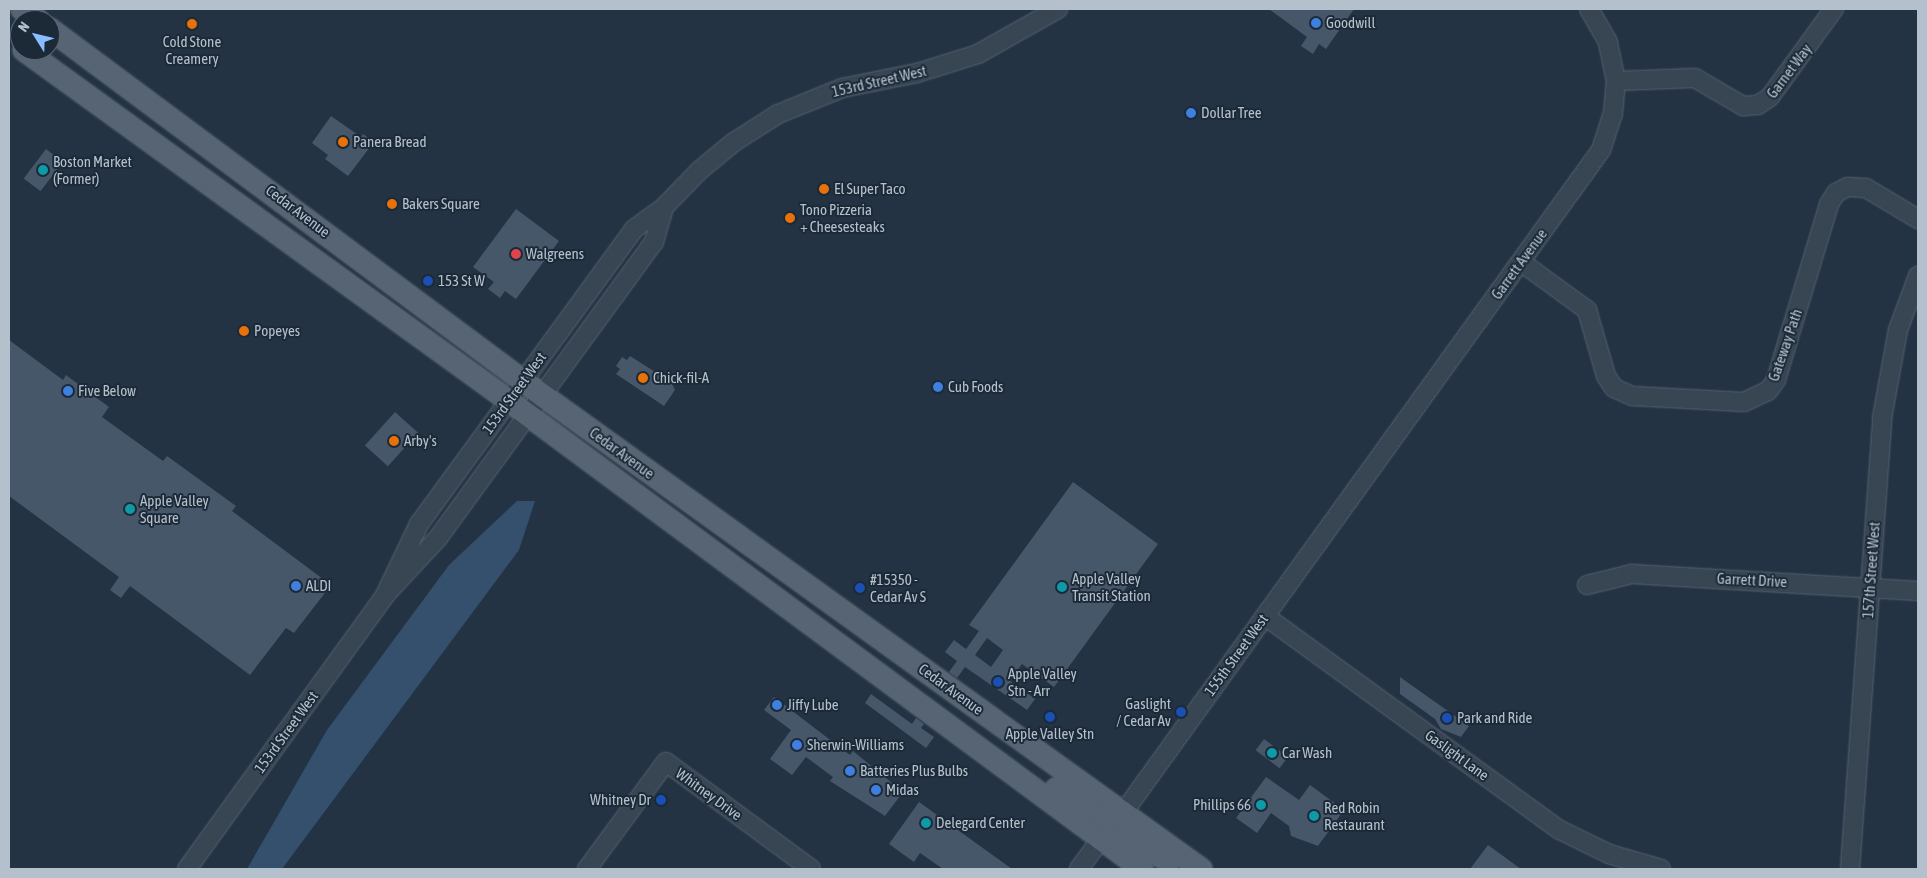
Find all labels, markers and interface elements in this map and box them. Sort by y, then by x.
north arrow [10,10,60,60]
place label: Goodwill [1326,14,1376,32]
marker: Goodwill [1310,17,1322,29]
marker: Cold Stone Creamery [186,18,198,30]
text: N [15,19,33,35]
place label: Cold Stone Creamery [163,32,221,67]
street label: Garnet Way [1763,40,1815,102]
street label: 153rd Street West [830,61,928,101]
place label: Dollar Tree [1201,104,1262,122]
marker: Dollar Tree [1185,107,1197,119]
place label: Panera Bread [353,133,427,151]
marker: Panera Bread [337,136,349,148]
place label: Boston Market (Former) [53,152,132,187]
marker: Boston Market (Former) [37,164,49,176]
place label: El Super Taco [834,180,905,198]
street label: Cedar Avenue [262,181,334,241]
marker: El Super Taco [818,183,830,195]
place label: Bakers Square [402,195,480,213]
marker: Bakers Square [386,198,398,210]
place label: Tono Pizzeria + Cheesesteaks [800,200,885,235]
marker: Tono Pizzeria + Cheesesteaks [784,212,796,224]
street label: Garrett Avenue [1487,225,1551,303]
place label: Walgreens [526,245,584,263]
marker: Walgreens [510,248,522,260]
place label: 153 St W [438,272,485,290]
marker: 153 St W [422,275,434,287]
street label: Gateway Path [1764,306,1806,384]
place label: Popeyes [254,322,300,340]
marker: Popeyes [238,325,250,337]
street label: 153rd Street West [478,349,550,437]
place label: Chick-fil-A [653,369,709,387]
marker: Chick-fil-A [637,372,649,384]
place label: Cub Foods [948,378,1003,396]
marker: Cub Foods [932,381,944,393]
place label: Five Below [78,382,136,400]
marker: Five Below [62,385,74,397]
street label: Cedar Avenue [586,424,658,482]
place label: Arby's [404,432,437,450]
marker: Arby's [388,435,400,447]
place label: Apple Valley Square [140,491,209,526]
marker: Apple Valley Square [124,503,136,515]
street label: 157th Street West [1859,521,1883,619]
place label: Apple Valley Transit Station [1072,569,1151,604]
street label: Garrett Drive [1716,569,1788,591]
place label: #15350 - Cedar Av S [870,570,926,605]
place label: ALDI [306,577,331,595]
marker: ALDI [290,580,302,592]
marker: Apple Valley Transit Station [1056,581,1068,593]
marker: #15350 - Cedar Av S [854,582,866,594]
street label: 155th Street West [1200,611,1272,699]
street label: Cedar Avenue [915,660,987,718]
place label: Apple Valley Stn - Arr [1008,664,1077,699]
marker: Apple Valley Stn - Arr [992,676,1004,688]
street label: 153rd Street West [250,688,322,776]
place label: Gaslight / Cedar Av [1116,694,1171,729]
place label: Jiffy Lube [787,696,839,714]
marker: Jiffy Lube [771,699,783,711]
marker: Gaslight / Cedar Av [1175,706,1187,718]
place label: Park and Ride [1457,709,1532,727]
marker: Apple Valley Stn [1044,711,1056,723]
marker: Park and Ride [1441,712,1453,724]
place label: Apple Valley Stn [1006,725,1094,743]
street label: Gaslight Lane [1422,726,1492,784]
place label: Sherwin-Williams [807,736,904,754]
marker: Sherwin-Williams [791,739,803,751]
place label: Car Wash [1282,744,1332,762]
marker: Car Wash [1266,747,1278,759]
place label: Batteries Plus Bulbs [860,762,968,780]
street label: Whitney Drive [672,764,746,824]
marker: Batteries Plus Bulbs [844,765,856,777]
place label: Midas [886,781,919,799]
marker: Midas [870,784,882,796]
place label: Whitney Dr [590,791,651,809]
marker: Whitney Dr [655,794,667,806]
place label: Phillips 66 [1193,796,1251,814]
place label: Red Robin Restaurant [1324,798,1385,833]
marker: Phillips 66 [1255,799,1267,811]
marker: Red Robin Restaurant [1308,810,1320,822]
place label: Delegard Center [936,814,1025,832]
marker: Delegard Center [920,817,932,829]

